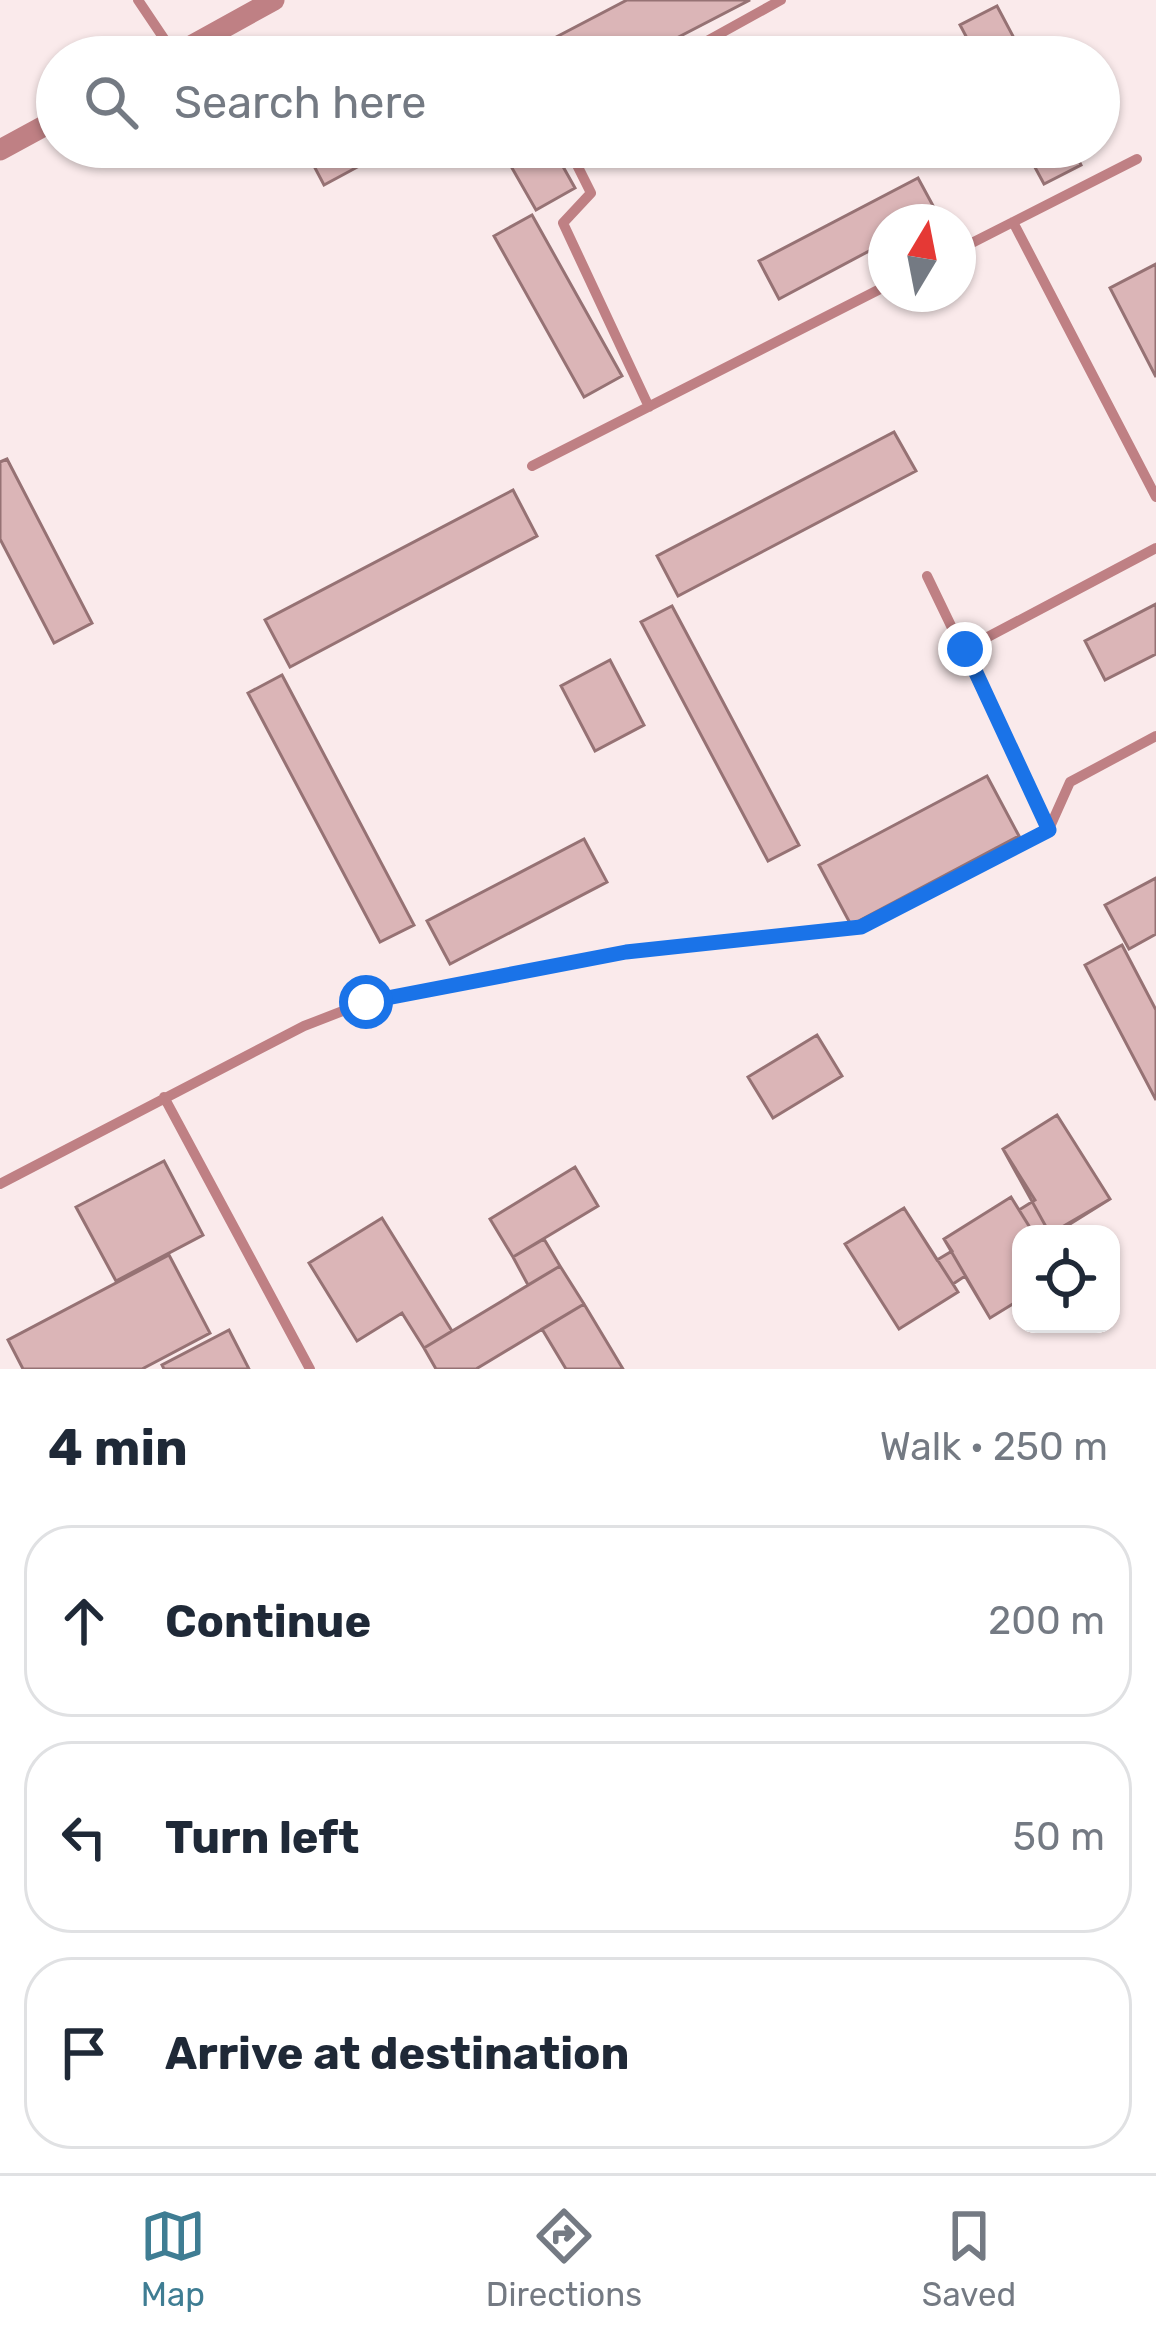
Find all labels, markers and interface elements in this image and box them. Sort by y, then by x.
search box [36,36,1120,168]
icon: search [78,69,144,135]
text: Search here [174,76,426,129]
north arrow [868,204,976,312]
route end [938,622,992,676]
route start [339,975,393,1029]
map controls [1012,1225,1120,1333]
button: locate [1012,1225,1120,1333]
text: 4 min [48,1417,188,1478]
text: Walk · 250 m [880,1424,1108,1470]
icon: ahead [51,1588,117,1654]
text: Continue [165,1595,371,1648]
text: 200 m [988,1598,1105,1644]
icon: left [51,1804,117,1870]
text: Turn left [165,1811,359,1864]
text: 50 m [1013,1814,1105,1860]
icon: arrive [51,2020,117,2086]
text: Arrive at destination [165,2027,630,2080]
tab: Map [140,2203,206,2314]
tab: Directions [486,2203,642,2314]
tab: Saved [922,2203,1016,2314]

